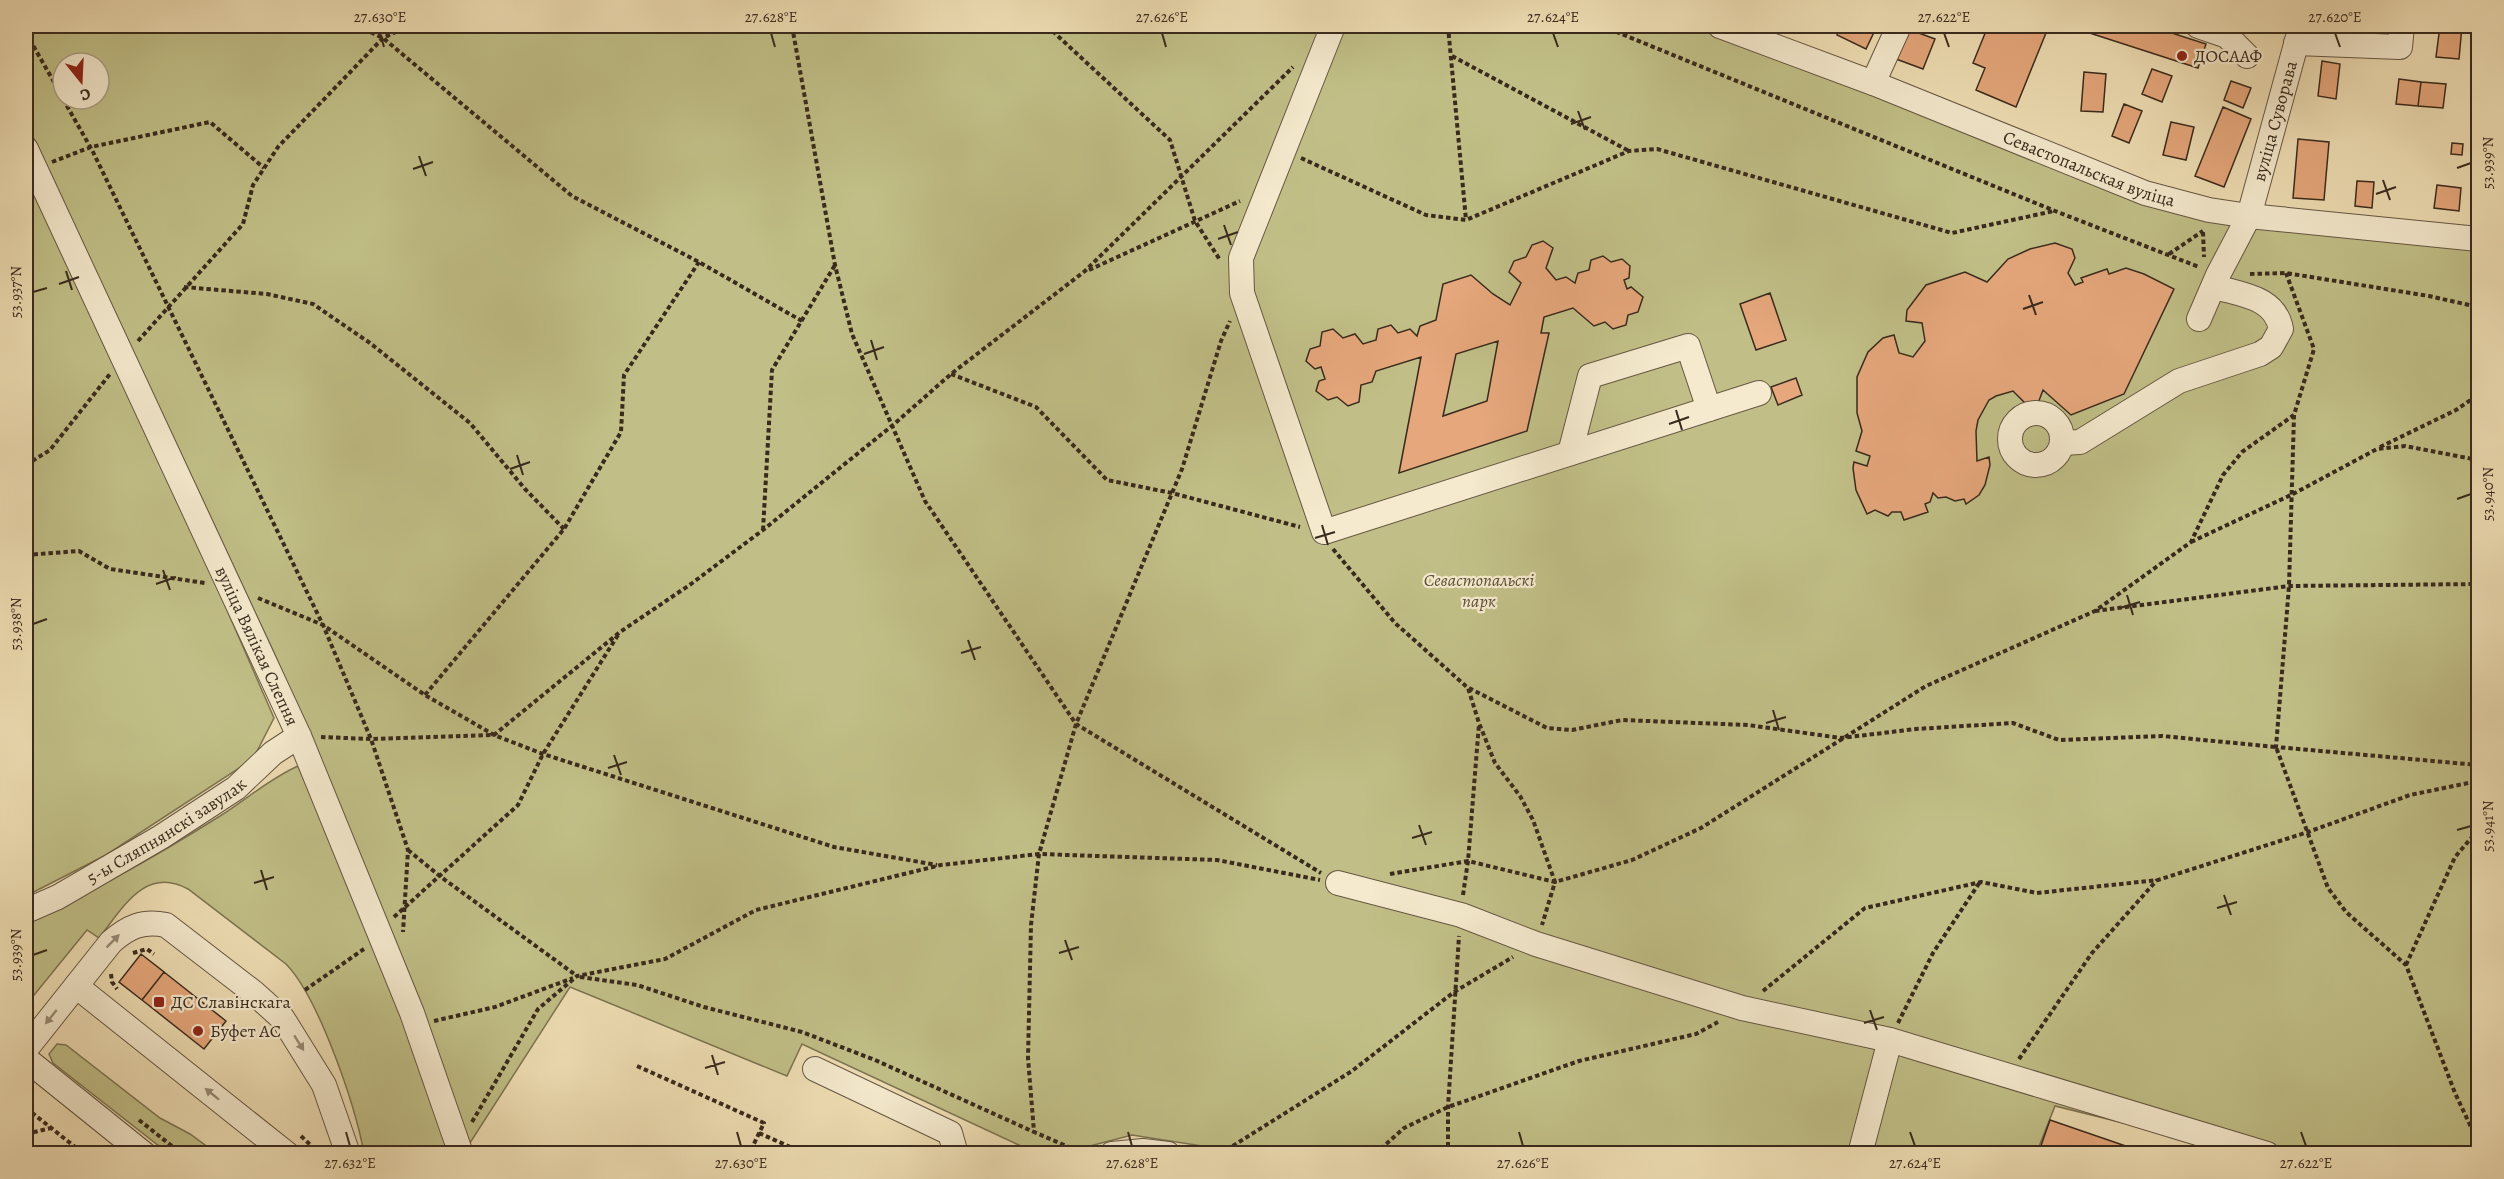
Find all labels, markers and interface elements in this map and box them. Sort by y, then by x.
text: 27.630°E [354,7,406,27]
text: 27.628°E [745,7,797,27]
text: 27.626°E [1136,7,1188,27]
text: 27.624°E [1527,7,1579,27]
text: 27.622°E [1918,7,1970,27]
text: 27.620°E [2308,7,2362,27]
place label: ДОСААФ [2194,44,2263,68]
marker: ДОСААФ [2175,49,2189,63]
north arrow [51,51,111,111]
street label: вуліца Суворава [2247,57,2303,184]
text: С [77,82,93,106]
street label: Севастопальская вуліца [2000,125,2178,213]
text: 53.939°N [2478,137,2498,189]
text: 53.937°N [6,266,26,318]
text: 53.940°N [2478,467,2498,521]
street label: вуліца Вялікая Слепня [210,562,305,730]
park label: Севастопальскі парк [1424,568,1534,613]
text: 53.938°N [6,597,26,650]
street label: 5-ы Сляпнянскі завулак [82,772,252,890]
text: 53.941°N [2478,800,2498,852]
text: 53.939°N [6,929,26,981]
one-way arrow [106,934,120,948]
place label: ДС Славінскага [171,990,292,1014]
marker: ДС Славінскага [152,995,166,1009]
one-way arrow [44,1009,57,1025]
place label: Буфет АС [210,1019,281,1043]
marker: Буфет АС [191,1024,205,1038]
one-way arrow [293,1035,304,1051]
one-way arrow [204,1088,219,1100]
text: 27.632°E [324,1153,376,1173]
text: 27.630°E [715,1153,767,1173]
text: 27.628°E [1106,1153,1158,1173]
text: 27.626°E [1497,1153,1549,1173]
text: 27.624°E [1889,1153,1941,1173]
text: 27.622°E [2280,1153,2332,1173]

